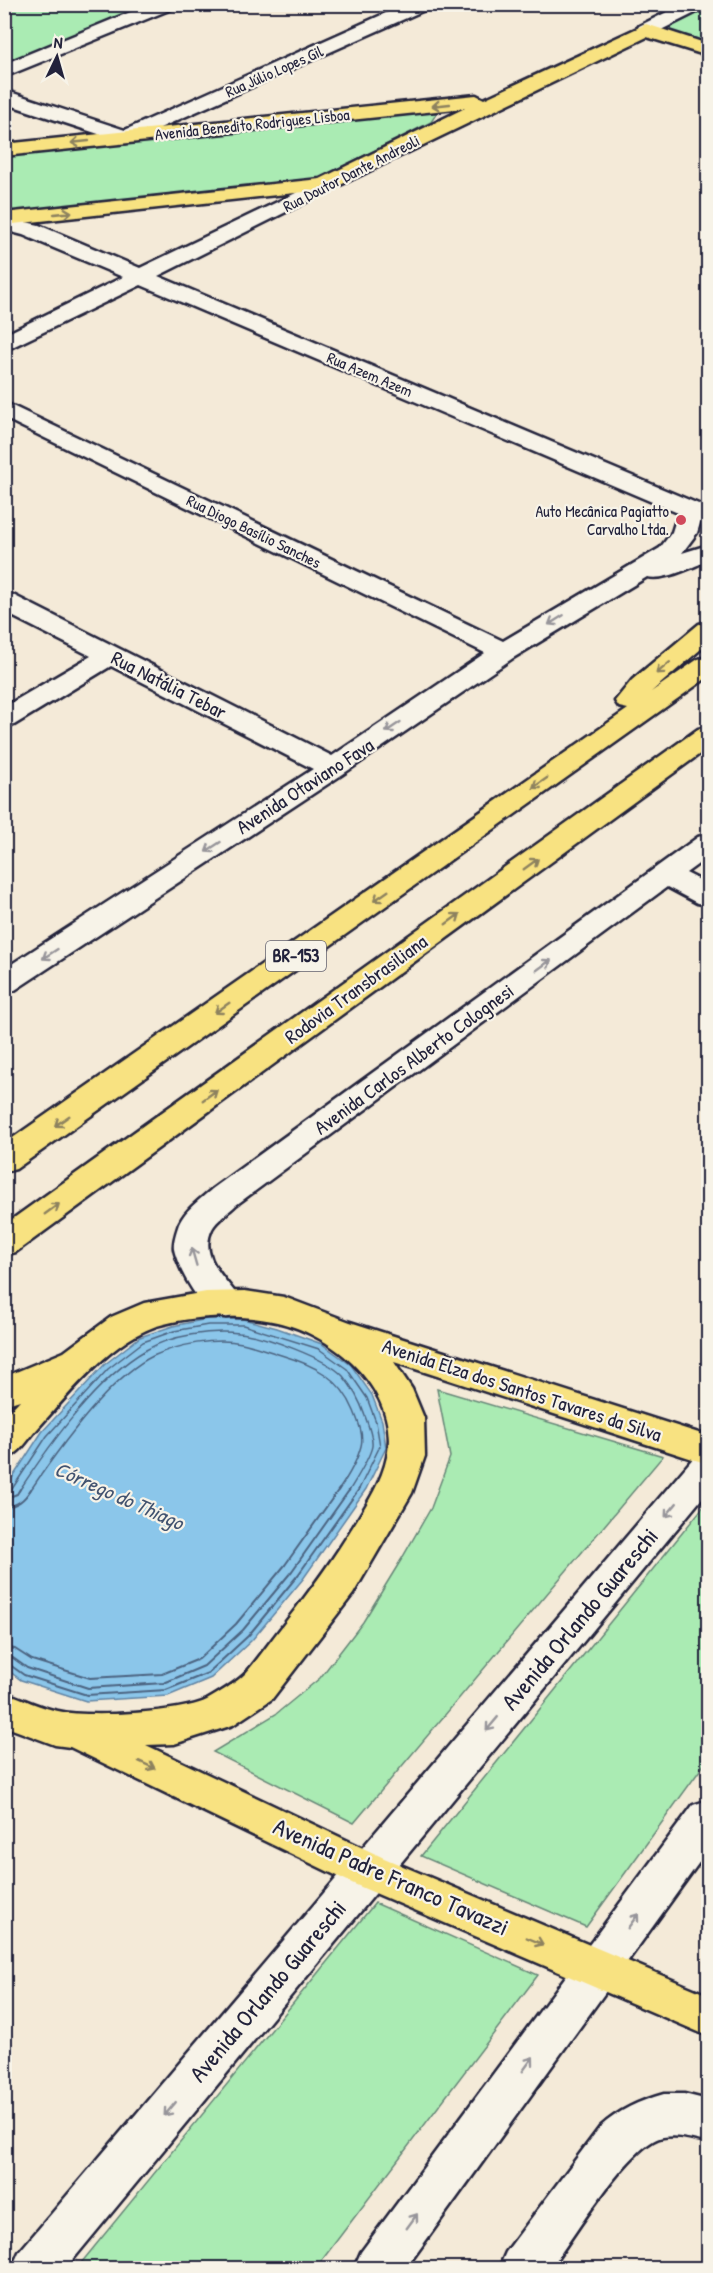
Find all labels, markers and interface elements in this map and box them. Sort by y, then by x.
north arrow [27,27,87,87]
text: N [53,31,64,53]
street label: Rua Júlio Lopes Gil [222,39,327,102]
one-way arrow [431,100,451,111]
street label: Avenida Benedito Rodrigues Lisboa [154,103,350,145]
street label: Rua Doutor Dante Andreoli [279,129,423,217]
one-way arrow [70,137,90,148]
one-way arrow [52,207,72,218]
street label: Rua Azem Azem [324,346,416,402]
street label: Rua Diogo Basílio Sanches [183,489,325,573]
place label: Auto Mecânica Pagiatto Carvalho Ltda. [535,500,670,540]
marker: Auto Mecânica Pagiatto Carvalho Ltda. [674,513,688,527]
one-way arrow [548,615,565,627]
street label: Rua Natália Tebar [107,644,232,725]
one-way arrow [656,661,672,674]
one-way arrow [385,722,402,734]
street label: Avenida Otaviano Fava [231,731,379,840]
one-way arrow [533,777,549,789]
one-way arrow [205,841,222,853]
one-way arrow [522,857,538,870]
one-way arrow [373,890,390,902]
one-way arrow [445,913,461,925]
street label: Rodovia Transbrasiliana [279,928,433,1049]
road number: BR-153 [266,941,326,971]
one-way arrow [42,948,59,960]
one-way arrow [535,958,551,971]
street label: Avenida Carlos Alberto Colognesi [308,977,519,1140]
one-way arrow [214,1002,230,1014]
one-way arrow [201,1089,218,1101]
one-way arrow [55,1115,71,1127]
one-way arrow [43,1203,59,1215]
one-way arrow [188,1248,199,1267]
street label: Avenida Elza dos Santos Tavares da Silva [379,1332,665,1448]
water label: Córrego do Thiago [50,1454,190,1537]
one-way arrow [664,1502,678,1517]
street label: Avenida Orlando Guareschi [494,1521,665,1716]
one-way arrow [485,1716,499,1731]
one-way arrow [138,1760,156,1772]
street label: Avenida Padre Franco Tavazzi [269,1810,514,1942]
street label: Avenida Orlando Guareschi [182,1893,353,2088]
one-way arrow [627,1913,639,1929]
one-way arrow [526,1936,544,1947]
one-way arrow [521,2057,534,2073]
one-way arrow [163,2101,177,2116]
one-way arrow [406,2214,418,2230]

